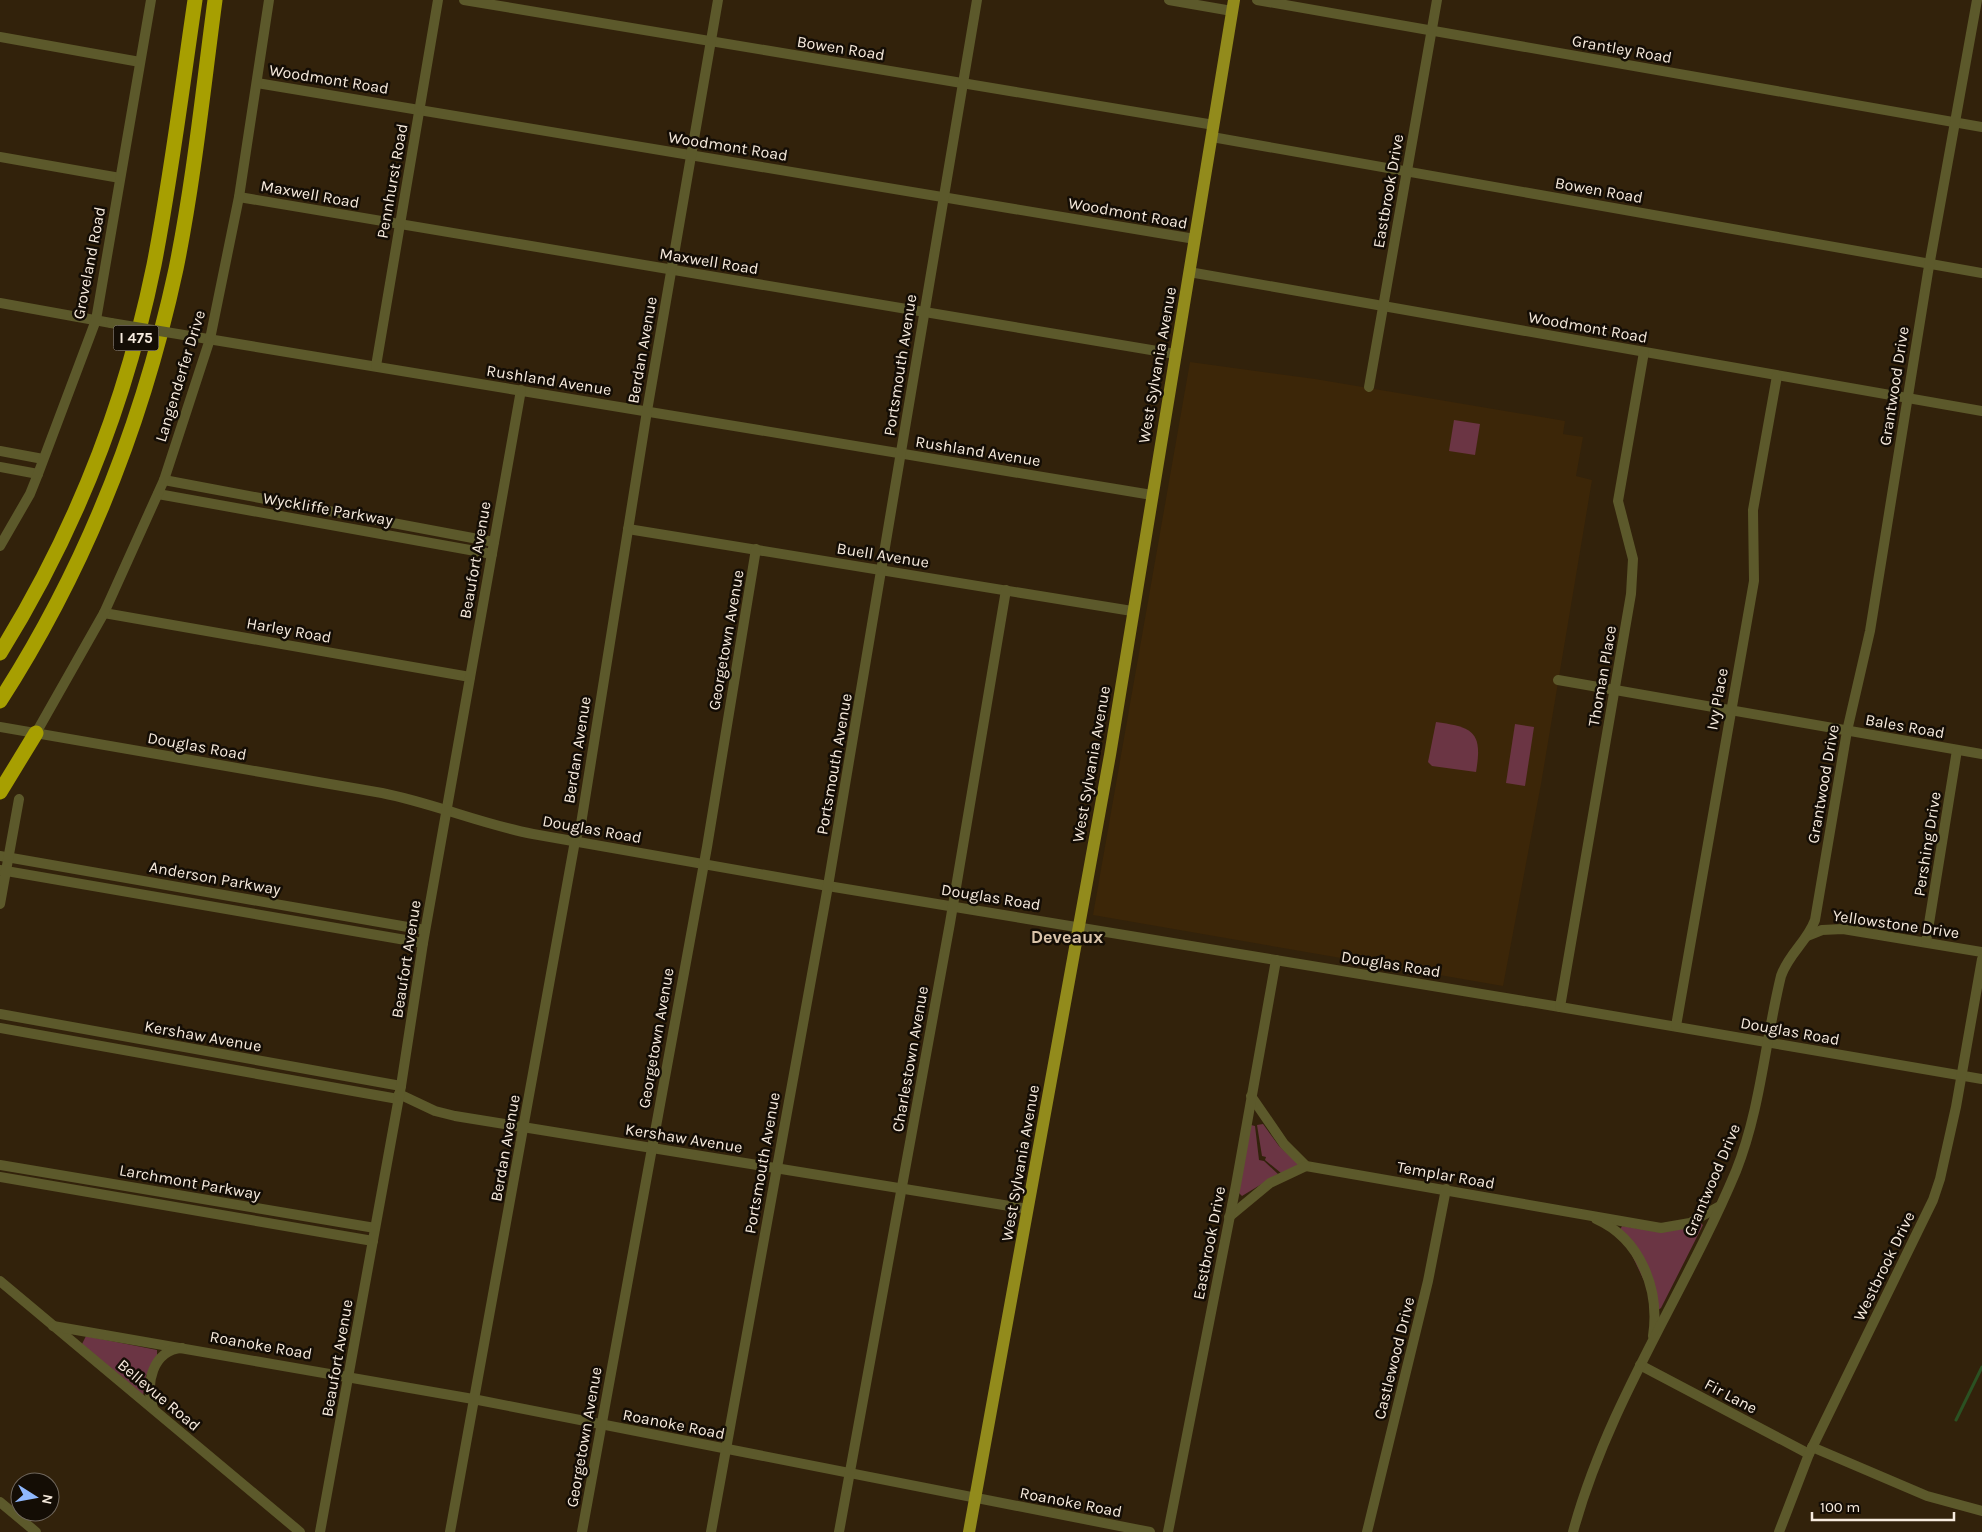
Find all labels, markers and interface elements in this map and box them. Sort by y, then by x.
street label: Grantley Road [1570,31,1674,67]
street label: Bowen Road [796,32,886,64]
street label: Woodmont Road [268,60,390,98]
street label: Pennhurst Road [373,122,411,240]
street label: Woodmont Road [667,127,789,165]
street label: Eastbrook Drive [1369,133,1407,249]
street label: Bowen Road [1554,173,1644,207]
street label: Maxwell Road [259,176,361,212]
street label: Woodmont Road [1067,193,1189,233]
street label: Groveland Road [69,205,109,321]
street label: Maxwell Road [658,244,760,278]
street label: West Sylvania Avenue [1134,285,1180,445]
street label: Portsmouth Avenue [879,293,921,437]
street label: Berdan Avenue [623,295,661,405]
street label: Woodmont Road [1527,307,1649,347]
street label: Langenderfer Drive [151,308,209,444]
street label: Grantwood Drive [1875,325,1913,447]
road number: I 475 [114,326,158,350]
street label: Rushland Avenue [485,361,613,399]
street label: Rushland Avenue [914,432,1042,470]
street label: Wyckliffe Parkway [262,488,395,530]
street label: Beaufort Avenue [455,500,495,620]
street label: Buell Avenue [835,538,931,572]
street label: Georgetown Avenue [704,568,748,712]
street label: Harley Road [245,613,333,647]
street label: Thoman Place [1584,624,1620,728]
street label: Ivy Place [1702,667,1732,731]
street label: West Sylvania Avenue [1068,684,1114,844]
street label: Portsmouth Avenue [812,692,856,836]
street label: Berdan Avenue [559,695,595,805]
street label: Bales Road [1864,710,1946,742]
street label: Grantwood Drive [1803,723,1843,845]
street label: Douglas Road [146,728,248,764]
street label: Pershing Drive [1909,790,1945,898]
street label: Douglas Road [541,811,643,847]
street label: Anderson Parkway [148,857,283,899]
street label: Douglas Road [940,880,1042,914]
street label: Beaufort Avenue [387,899,425,1019]
street label: Yellowstone Drive [1832,906,1960,942]
district label: Deveaux [1031,926,1103,948]
street label: Douglas Road [1340,947,1442,981]
street label: Georgetown Avenue [634,966,678,1110]
street label: Charlestown Avenue [888,985,932,1133]
street label: Douglas Road [1739,1013,1841,1049]
street label: Kershaw Avenue [143,1016,263,1056]
street label: West Sylvania Avenue [997,1083,1043,1243]
street label: Portsmouth Avenue [740,1091,784,1235]
street label: Berdan Avenue [486,1093,524,1203]
street label: Kershaw Avenue [624,1119,744,1157]
street label: Grantwood Drive [1680,1121,1744,1239]
street label: Templar Road [1396,1157,1496,1193]
street label: Larchmont Parkway [118,1160,263,1204]
street label: Eastbrook Drive [1189,1185,1229,1301]
street label: Westbrook Drive [1849,1208,1919,1324]
street label: Castlewood Drive [1370,1295,1418,1421]
street label: Beaufort Avenue [317,1298,357,1418]
street label: Roanoke Road [208,1327,314,1363]
street label: Bellevue Road [114,1355,204,1435]
street label: Georgetown Avenue [562,1365,606,1509]
street label: Fir Lane [1701,1374,1761,1418]
street label: Roanoke Road [621,1405,727,1443]
north arrow [10,1472,60,1522]
street label: Roanoke Road [1018,1483,1124,1521]
scale bar [1812,1490,1954,1522]
text: N [38,1493,57,1506]
text: 100 m [1820,1498,1860,1516]

